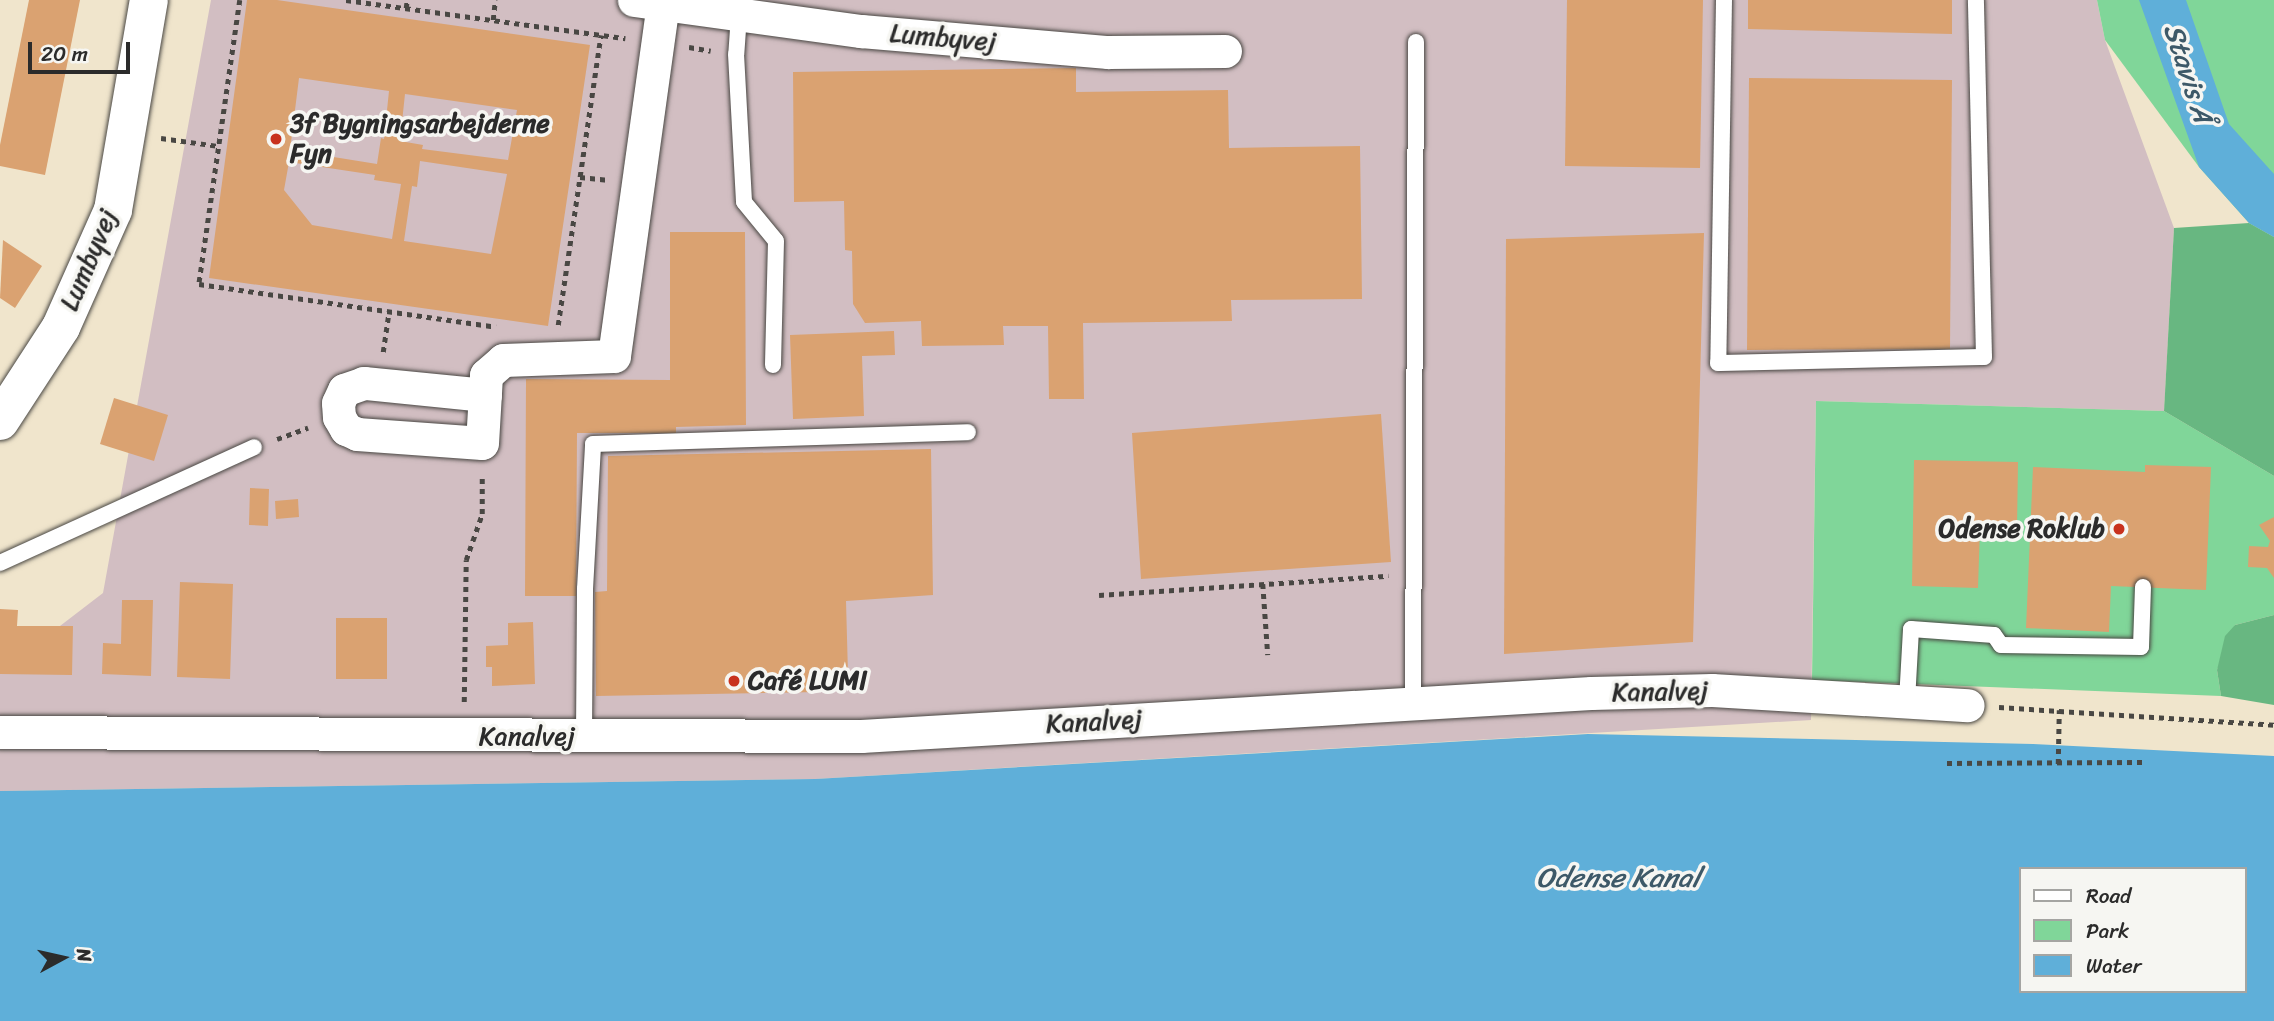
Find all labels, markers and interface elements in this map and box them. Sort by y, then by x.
street label: Lumbyvej [888,18,998,58]
water label: Stavis Å [2156,19,2220,127]
scale bar [32,28,133,72]
text: 20 m [41,35,88,73]
place label: 3f Bygningsarbejderne Fyn [290,108,548,170]
marker: 3f Bygningsarbejderne Fyn [268,131,284,147]
street label: Lumbyvej [54,205,124,315]
place label: Odense Roklub [1938,513,2105,545]
marker: Odense Roklub [2111,521,2127,537]
place label: Café LUMI [748,665,868,697]
marker: Café LUMI [726,673,742,689]
street label: Kanalvej [1612,676,1708,708]
street label: Kanalvej [1045,704,1143,740]
street label: Kanalvej [479,721,575,753]
water label: Odense Kanal [1536,861,1700,895]
legend [2018,867,2246,993]
text: Road [2086,877,2131,915]
text: Park [2086,912,2129,950]
north arrow [28,923,98,993]
text: N [67,946,102,964]
text: Water [2086,947,2141,985]

